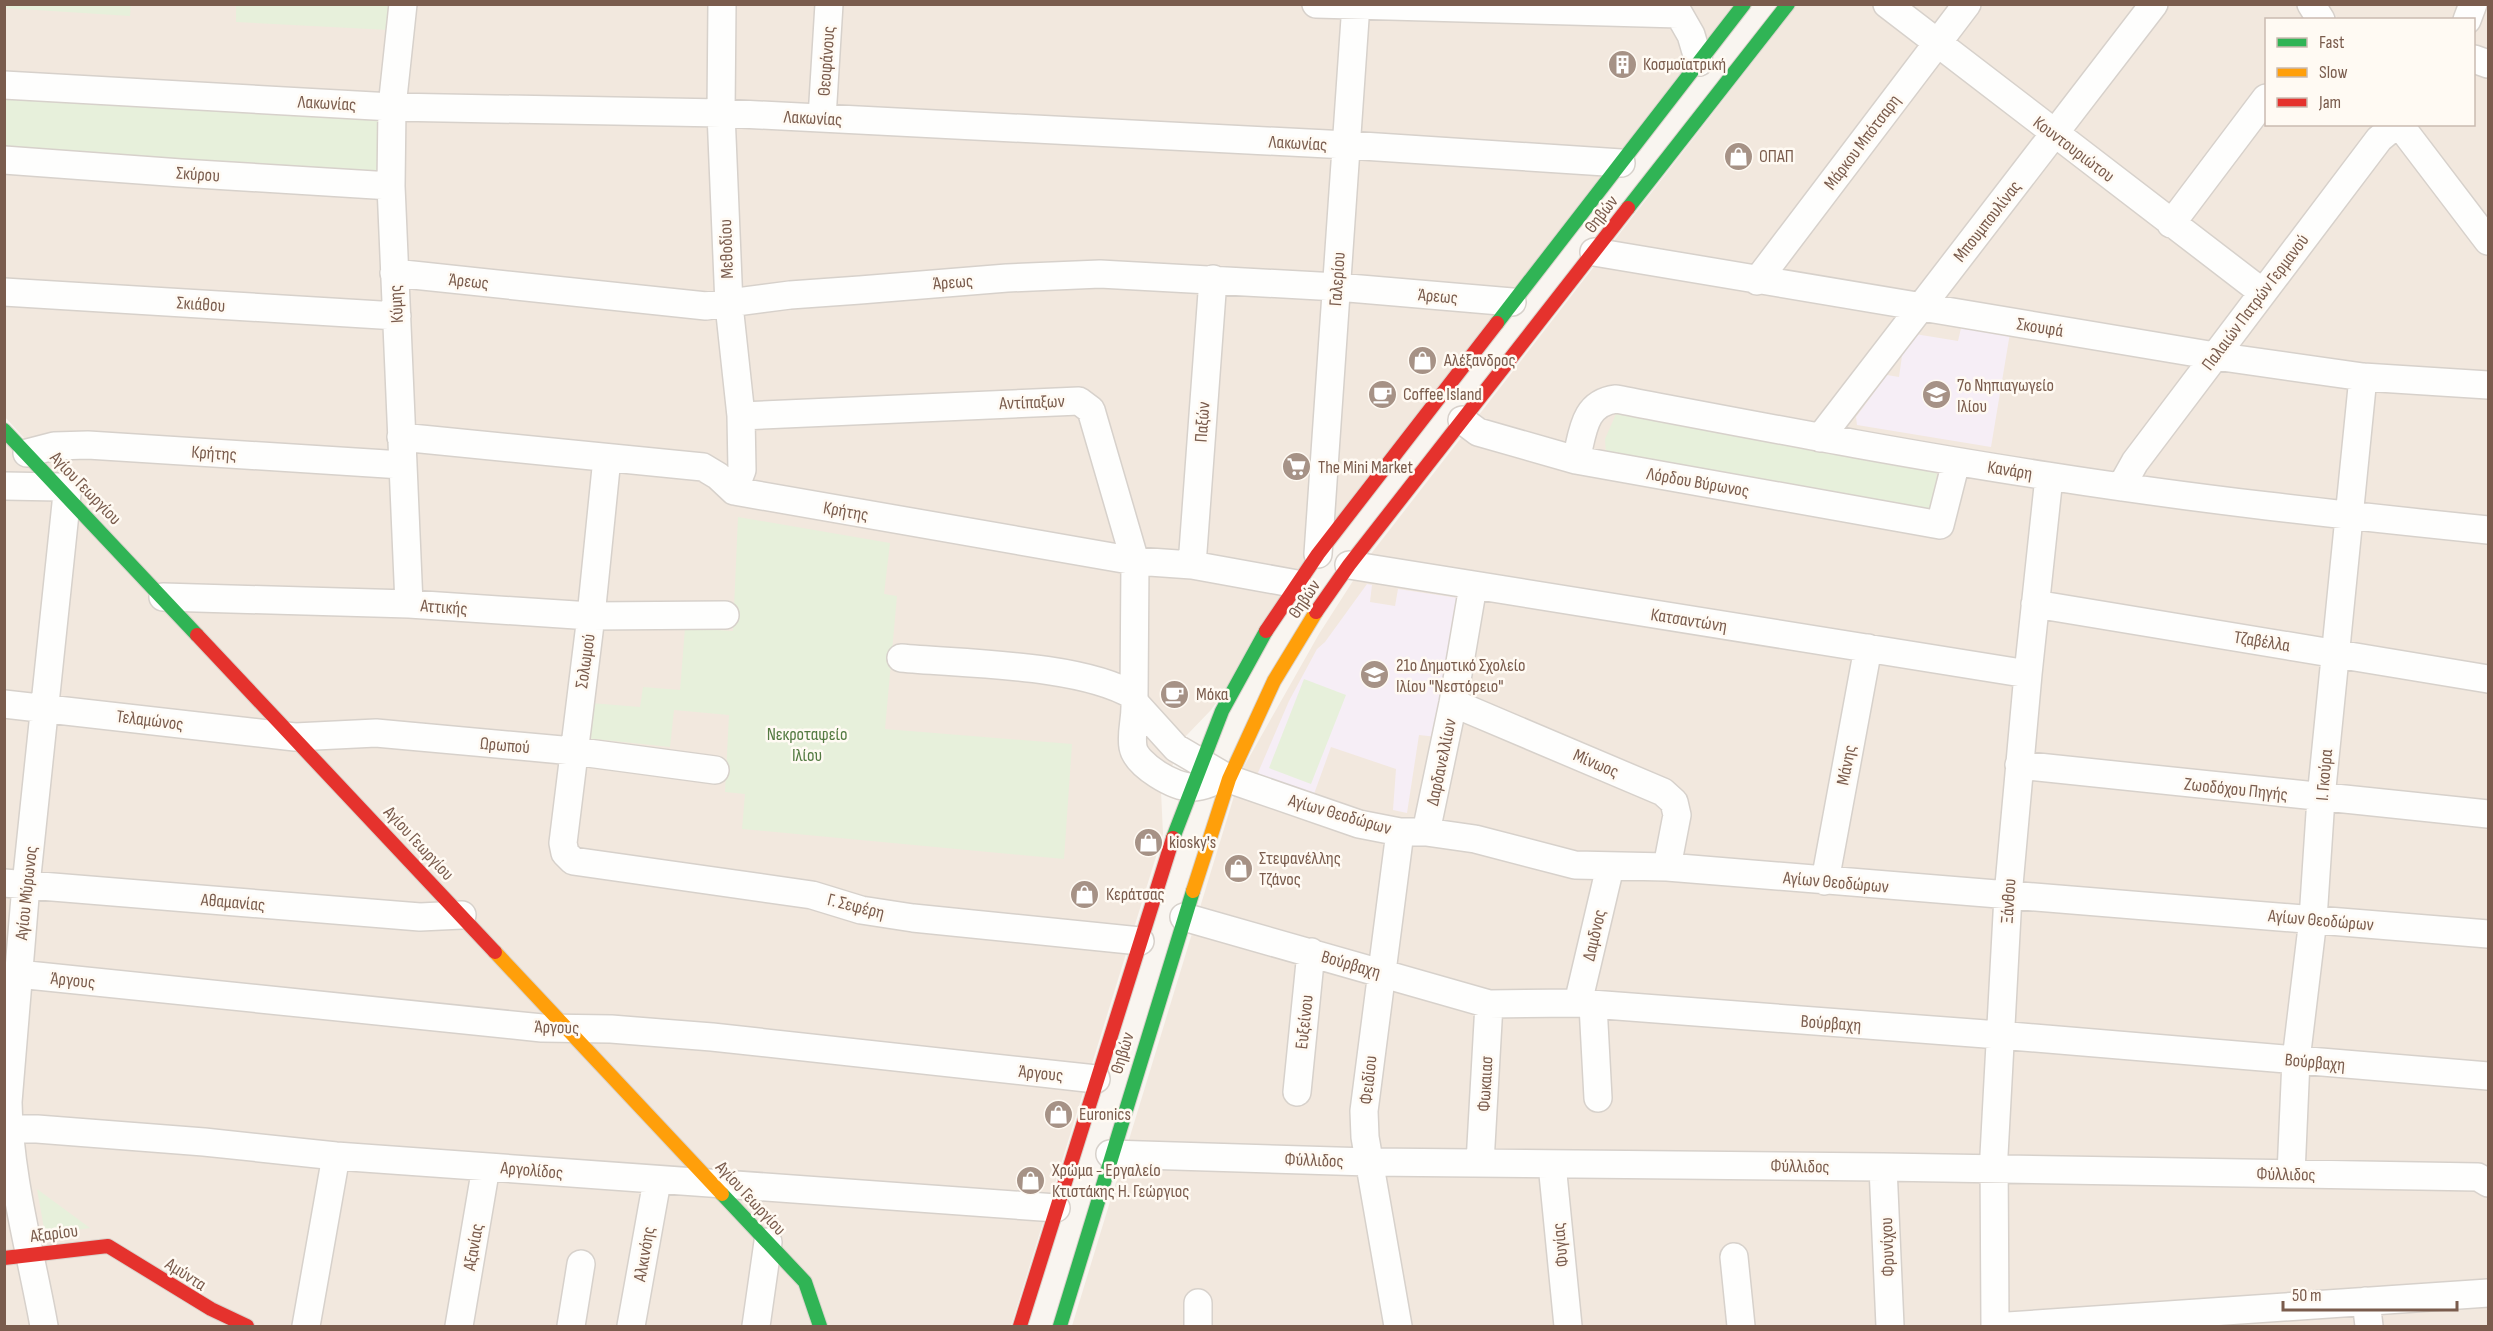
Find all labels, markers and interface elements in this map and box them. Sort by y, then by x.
legend [2265,18,2475,126]
street label: Θεοφάνους [814,25,839,97]
text: Fast [2319,32,2345,53]
building icon: Κοσμοϊατρική [1606,48,1638,80]
place label: Κοσμοϊατρική [1643,54,1726,75]
text: Slow [2319,62,2348,83]
street label: Λακωνίας [296,91,357,116]
street label: Μάρκου Μπότσαρη [1820,91,1905,194]
text: Jam [2318,92,2341,113]
street label: Λακωνίας [782,106,843,131]
street label: Κουντουριώτου [2029,112,2118,187]
street label: Λακωνίας [1267,131,1328,156]
shop icon: ΟΠΑΠ [1722,140,1754,172]
place label: ΟΠΑΠ [1759,146,1794,167]
street label: Σκύρου [175,162,221,187]
street label: Μπουμπουλίνας [1949,176,2026,266]
street label: Θηβών [1580,191,1623,237]
street label: Μεθοδίου [715,219,738,279]
street label: Παλαιών Πατρών Γερμανού [2197,230,2313,374]
street label: Γαλερίου [1325,251,1350,307]
street label: Άρεως [448,269,490,294]
street label: Άρεως [932,271,974,294]
street label: Κύμης [385,284,408,324]
street label: Άρεως [1417,284,1459,309]
street label: Σκιάθου [176,292,226,317]
street label: Σκουφά [2015,313,2065,342]
shop icon: Αλέξανδρος [1407,344,1439,376]
place label: Αλέξανδρος [1443,350,1516,371]
place label: 7ο Νηπιαγωγείο Ιλίου [1957,375,2054,417]
cafe icon: Coffee Island [1366,378,1398,410]
school or university icon: 7ο Νηπιαγωγείο Ιλίου [1920,379,1952,411]
place label: Coffee Island [1403,384,1482,405]
street label: Αντίπαξων [998,391,1065,414]
street label: Παξών [1191,401,1214,443]
street label: Κρήτης [191,441,237,466]
street label: Αγίου Γεωργίου [45,447,126,529]
supermarket icon: The Mini Market [1281,451,1313,483]
place label: The Mini Market [1318,457,1413,478]
street label: Κανάρη [1986,457,2034,484]
street label: Λόρδου Βύρωνος [1644,463,1751,502]
street label: Κρήτης [822,497,870,526]
street label: Θηβών [1284,576,1325,623]
street label: Αττικής [419,595,468,620]
street label: Κατσαντώνη [1649,604,1729,637]
street label: Τζαβέλλα [2232,627,2292,656]
street label: Σολωμού [571,632,600,690]
place label: 21ο Δημοτικό Σχολείο Ιλίου "Νεστόρειο" [1396,655,1526,697]
school or university icon: 21ο Δημοτικό Σχολείο Ιλίου "Νεστόρειο" [1359,659,1391,691]
cafe icon: Μόκα [1159,678,1191,710]
place label: Μόκα [1196,684,1229,705]
street label: Τελαμώνος [115,706,185,735]
street label: Δαρδανελλίων [1422,717,1461,807]
park label: Νεκροταφείο Ιλίου [767,724,847,766]
street label: Ωρωπού [479,733,531,758]
street label: Μάνης [1832,743,1861,787]
street label: Μίνωος [1570,745,1622,782]
street label: Ι. Γκούρα [2312,748,2337,802]
street label: Ζωοδόχου Πηγής [2183,774,2289,805]
street label: Αγίων Θεοδώρων [1285,790,1394,839]
street label: Αγίου Γεωργίου [378,801,458,885]
shop icon: kiosky's [1132,826,1164,858]
place label: kiosky's [1169,832,1216,853]
street label: Αγίου Μύρωνος [11,845,42,942]
place label: Στεφανέλλης Τζάνος [1259,848,1341,890]
shop icon: Στεφανέλλης Τζάνος [1222,852,1254,884]
street label: Αγίων Θεοδώρων [1781,867,1890,898]
shop icon: Κεράτσας [1069,878,1101,910]
street label: Ξάνθου [1996,878,2021,924]
place label: Κεράτσας [1106,884,1165,905]
street label: Αθαμανίας [199,889,266,916]
street label: Γ. Σεφέρη [825,889,886,924]
street label: Αγίων Θεοδώρων [2266,905,2375,936]
street label: Δαμδνος [1578,907,1611,963]
street label: Βούρβαχη [1319,946,1383,983]
street label: Άργους [50,968,96,993]
street label: Ευξείνου [1291,994,1318,1050]
street label: Βούρβαχη [1800,1011,1862,1036]
street label: Άργους [534,1016,580,1039]
street label: Θηβών [1106,1030,1139,1076]
street label: Βούρβαχη [2284,1049,2346,1076]
street label: Φειδίου [1355,1055,1381,1106]
street label: Φωκαιασ [1474,1055,1497,1112]
street label: Άργους [1018,1061,1064,1086]
shop icon: Euronics [1042,1098,1074,1130]
place label: Euronics [1079,1104,1131,1125]
street label: Φύλλιδος [1284,1149,1344,1172]
street label: Φύλλιδος [1770,1155,1830,1178]
street label: Αγίου Γεωργίου [710,1156,790,1240]
street label: Αργολίδος [499,1157,564,1184]
place label: Χρώμα - Εργαλείο Κτιστάκης Η. Γεώργιος [1051,1160,1189,1202]
street label: Φύλλιδος [2256,1163,2316,1186]
shop icon: Χρώμα - Εργαλείο Κτιστάκης Η. Γεώργιος [1015,1164,1047,1196]
street label: Φρυνίχου [1876,1217,1899,1277]
street label: Αξαρίου [28,1220,79,1247]
street label: Αξανίας [459,1222,488,1273]
street label: Φυγίας [1548,1222,1573,1268]
street label: Αλκινόης [629,1225,660,1284]
street label: Αμύντα [161,1253,210,1296]
scale bar [2283,1274,2457,1312]
text: 50 m [2292,1285,2322,1306]

